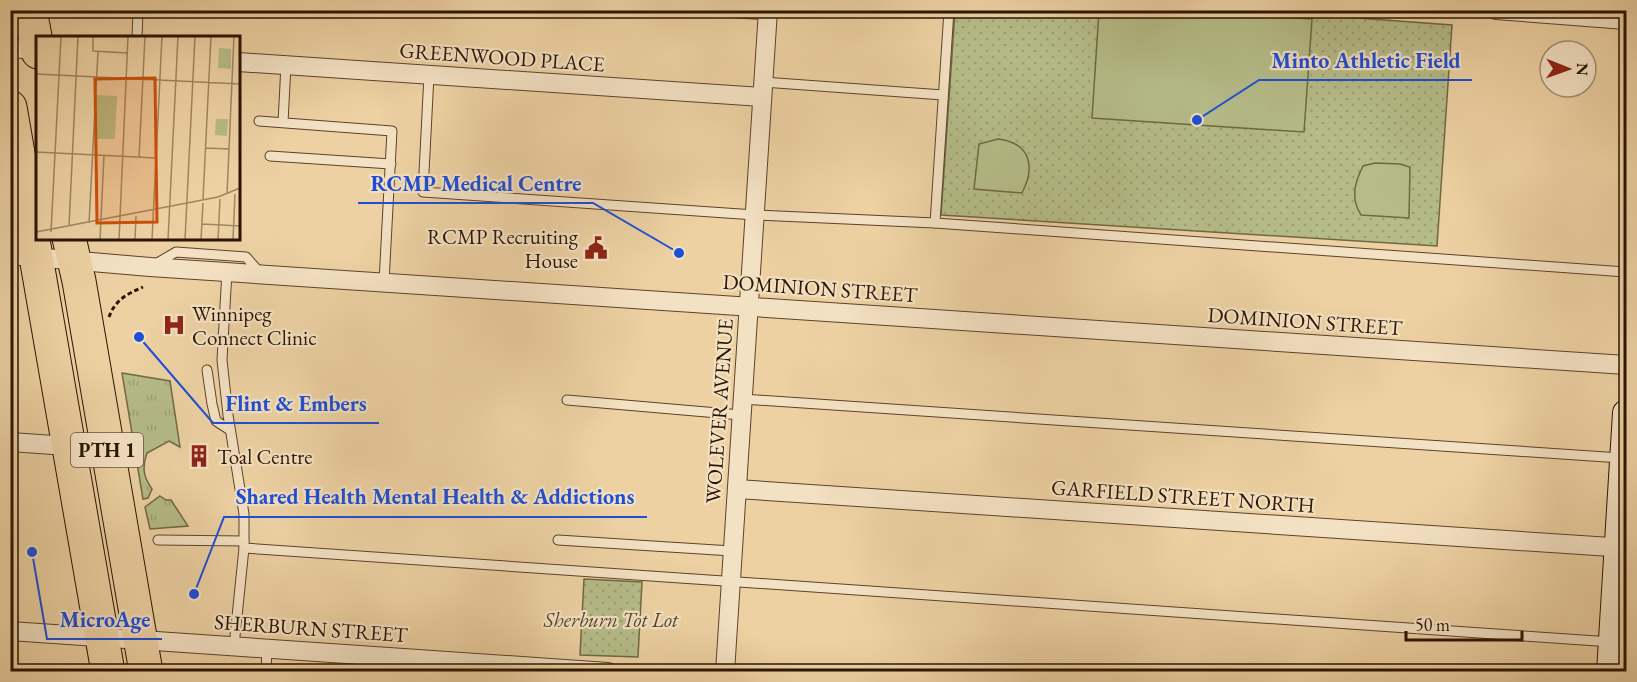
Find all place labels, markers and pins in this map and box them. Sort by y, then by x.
callout: Minto Athletic Field [1259,40,1472,80]
callout: RCMP Medical Centre [358,163,593,203]
place label: RCMP Recruiting House [427,223,579,274]
public building icon: RCMP Recruiting House [583,235,609,261]
place label: Winnipeg Connect Clinic [192,300,317,351]
hospital icon: Winnipeg Connect Clinic [161,312,187,338]
callout: Flint & Embers [213,383,379,423]
building icon: Toal Centre [186,443,212,469]
place label: Toal Centre [217,443,312,470]
callout: Shared Health Mental Health & Addictions [224,477,647,517]
callout: MicroAge [47,599,162,639]

